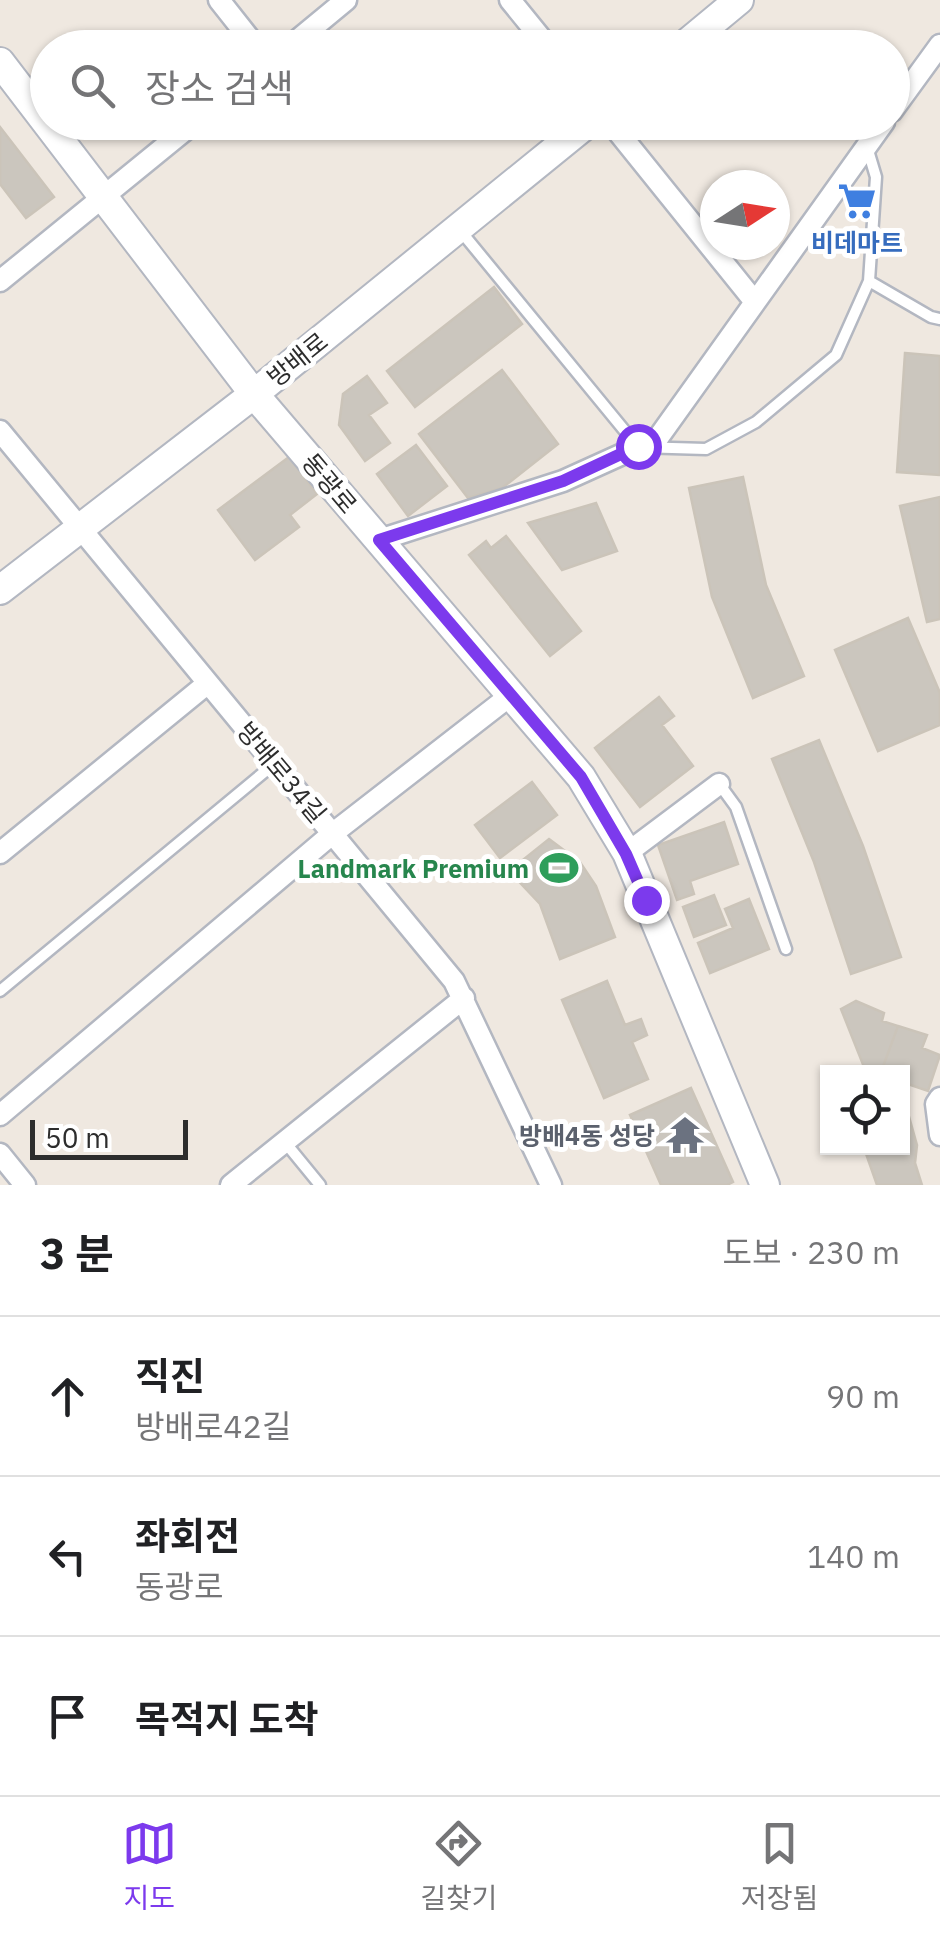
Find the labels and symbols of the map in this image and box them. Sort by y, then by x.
north arrow [700,170,790,260]
supermarket icon: 비데마트 [836,180,878,222]
place label: 비데마트 [811,226,903,259]
street label: 방배로 [260,324,334,394]
route start [616,424,662,470]
street label: 동광로 [295,446,365,520]
street label: 방배로34길 [230,715,334,829]
sports icon: Landmark Premium [538,847,580,889]
place label: Landmark Premium [297,852,529,885]
route end [624,878,670,924]
temple icon: 방배4동 성당 [664,1114,706,1156]
scale bar [30,1115,188,1160]
place label: 방배4동 성당 [519,1119,655,1152]

